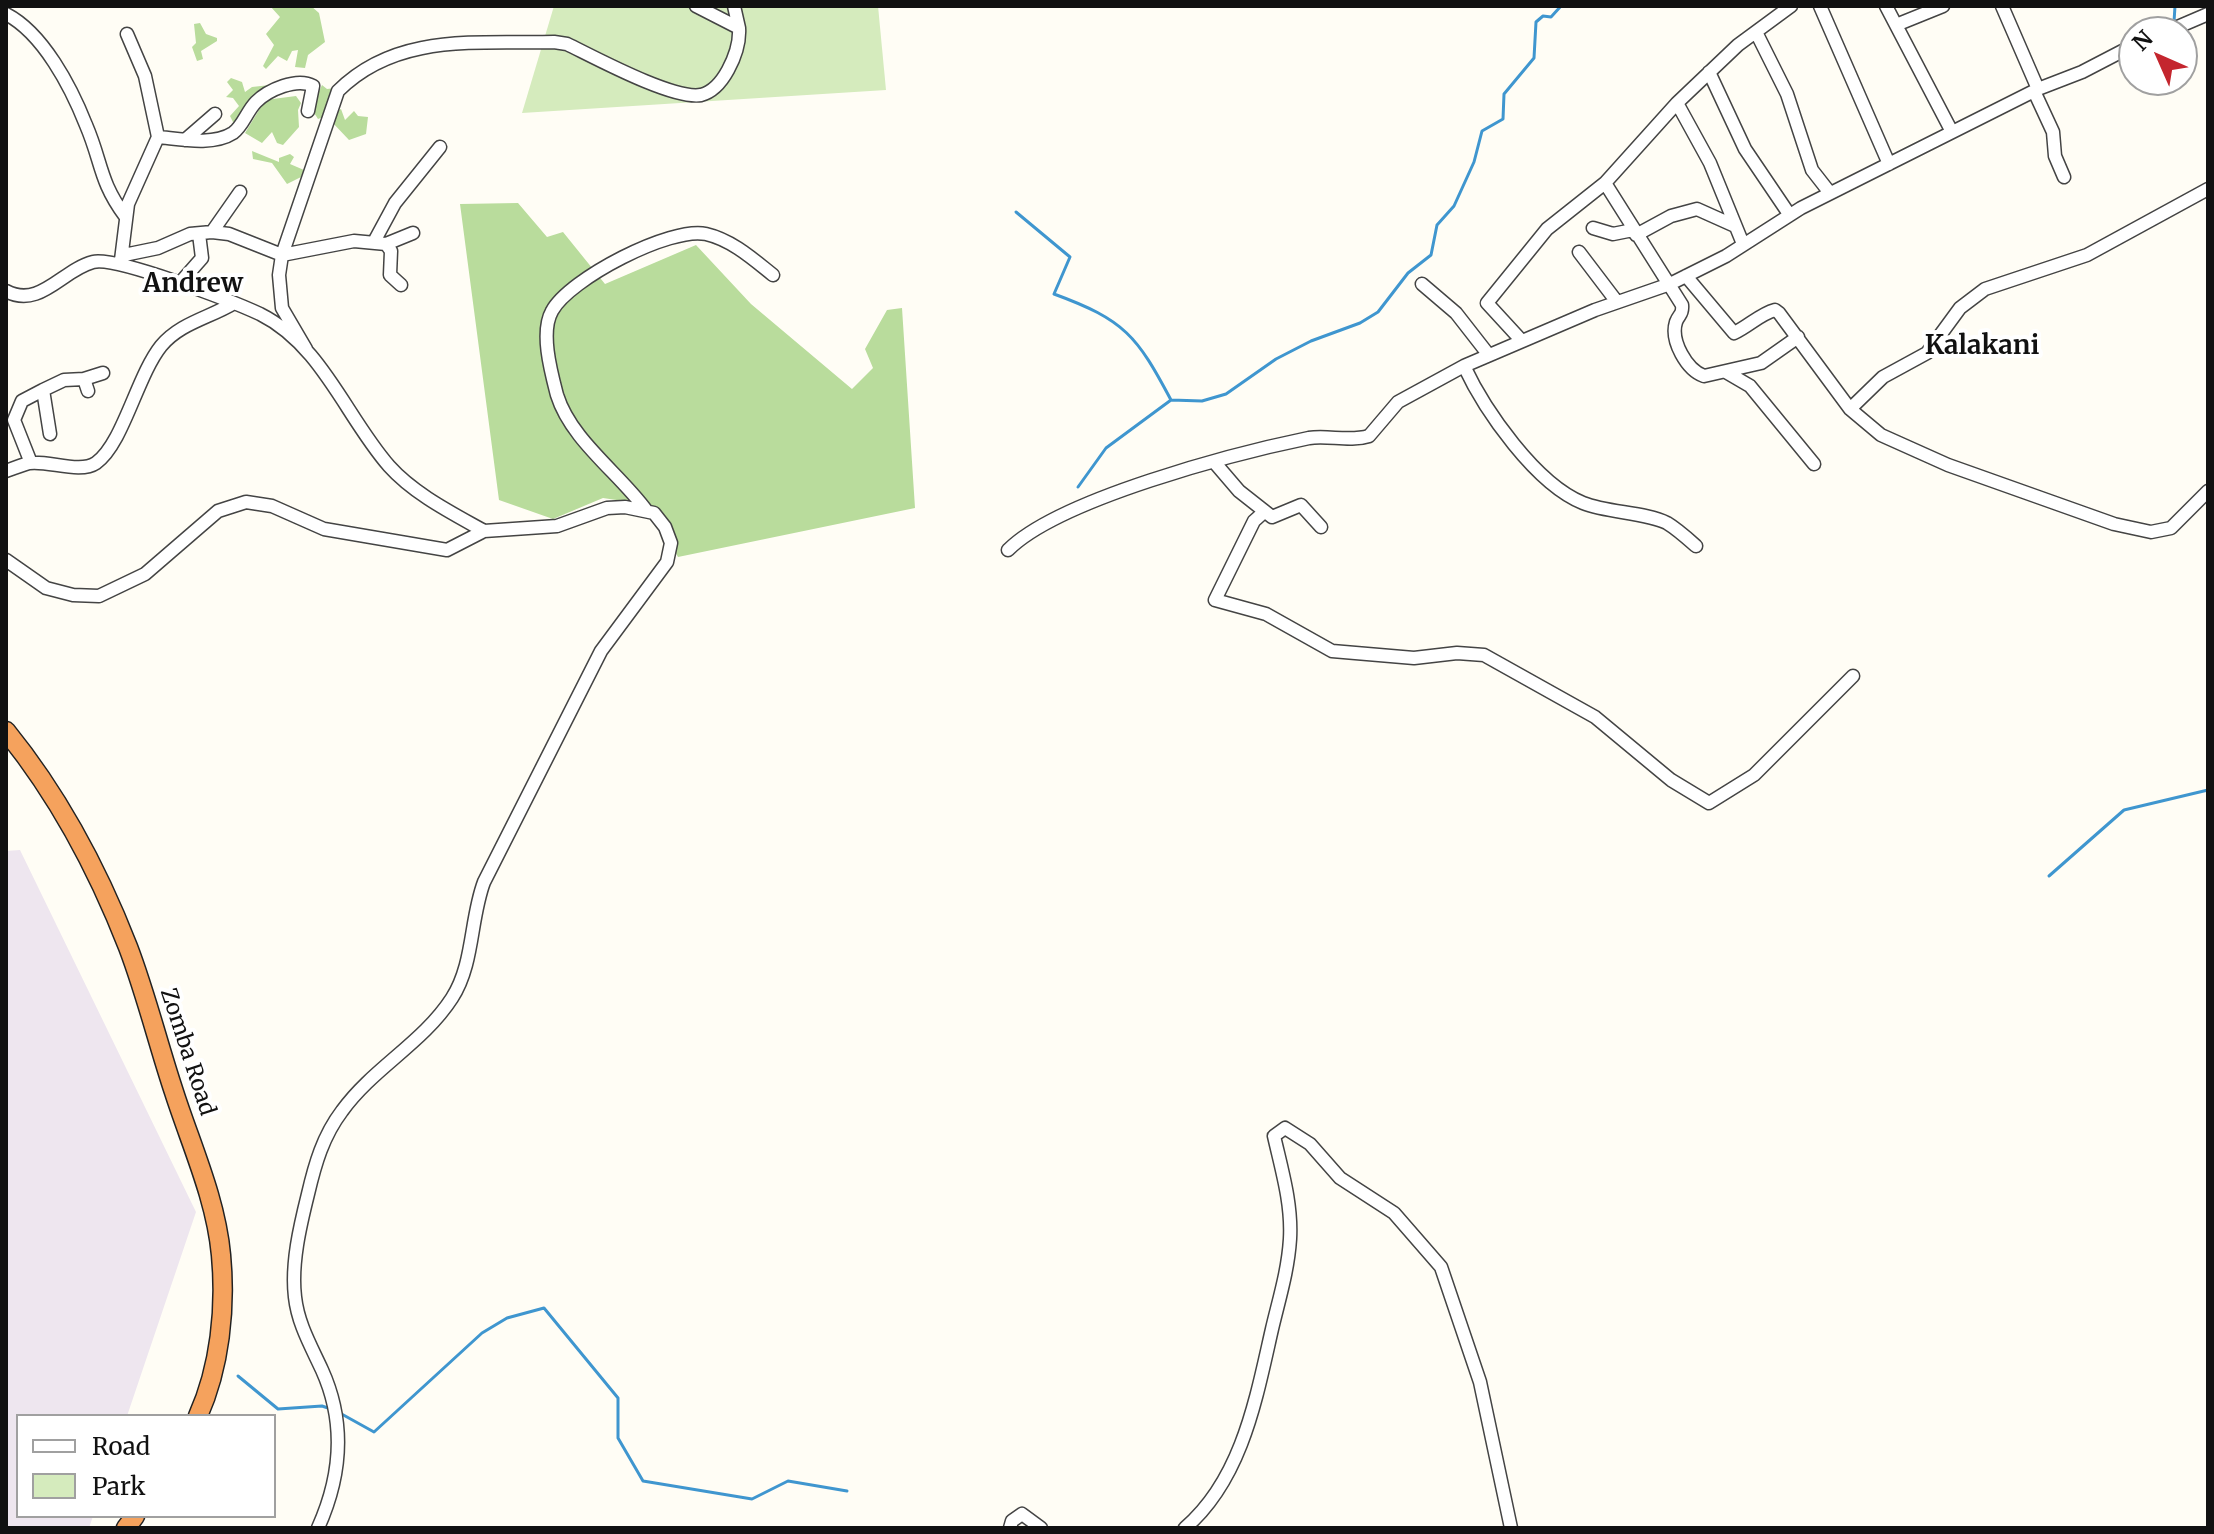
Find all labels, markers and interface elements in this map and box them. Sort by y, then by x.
north arrow [2118,16,2198,96]
text: N [2126,24,2158,56]
district label: Andrew [143,269,243,301]
district label: Kalakani [1925,331,2039,363]
street label: Zomba Road [154,985,220,1119]
legend [16,1414,276,1518]
text: Road [92,1431,150,1462]
text: Park [92,1471,145,1502]

